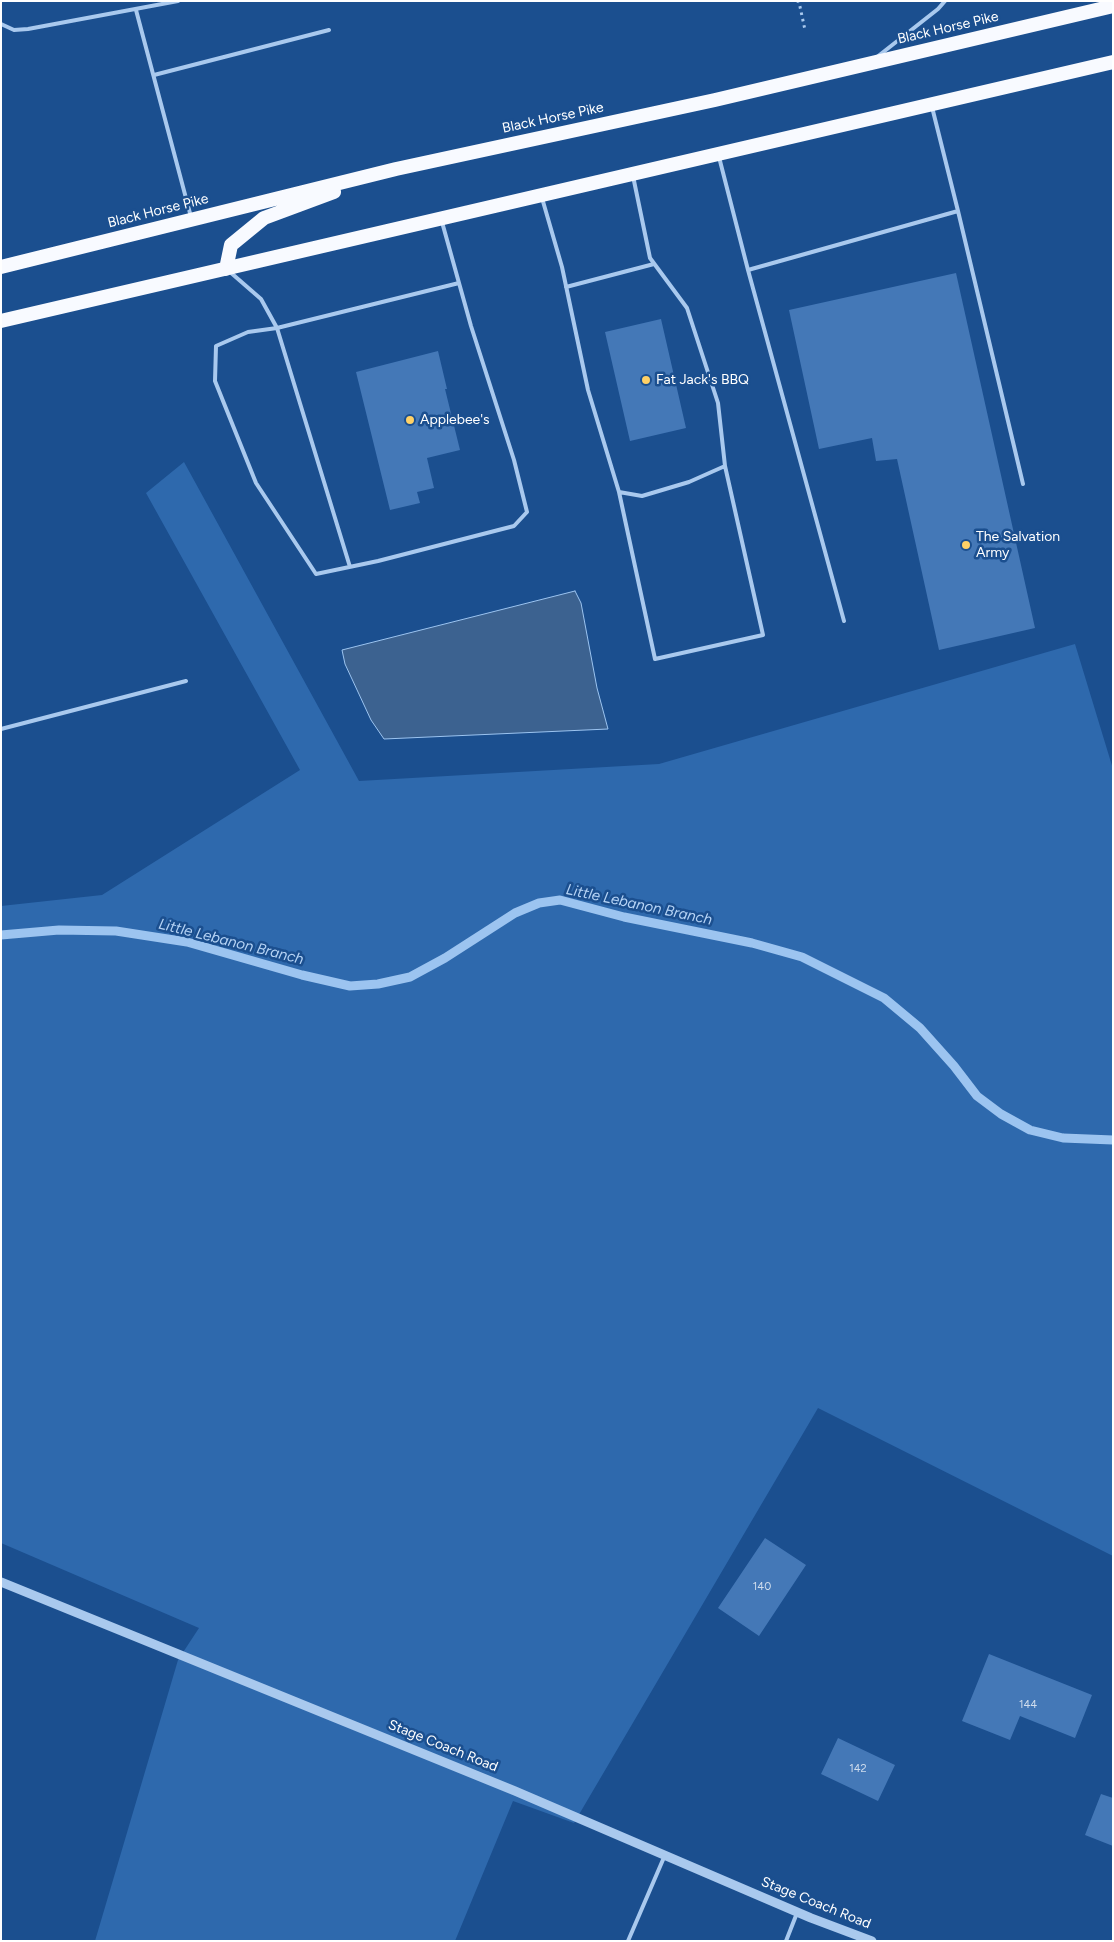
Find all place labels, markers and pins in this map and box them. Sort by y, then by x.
place label: Fat Jack's BBQ [656,372,749,388]
marker: Fat Jack's BBQ [640,374,652,386]
place label: Applebee's [420,412,490,428]
marker: Applebee's [404,414,416,426]
place label: The Salvation Army [976,529,1060,562]
marker: The Salvation Army [960,539,972,551]

